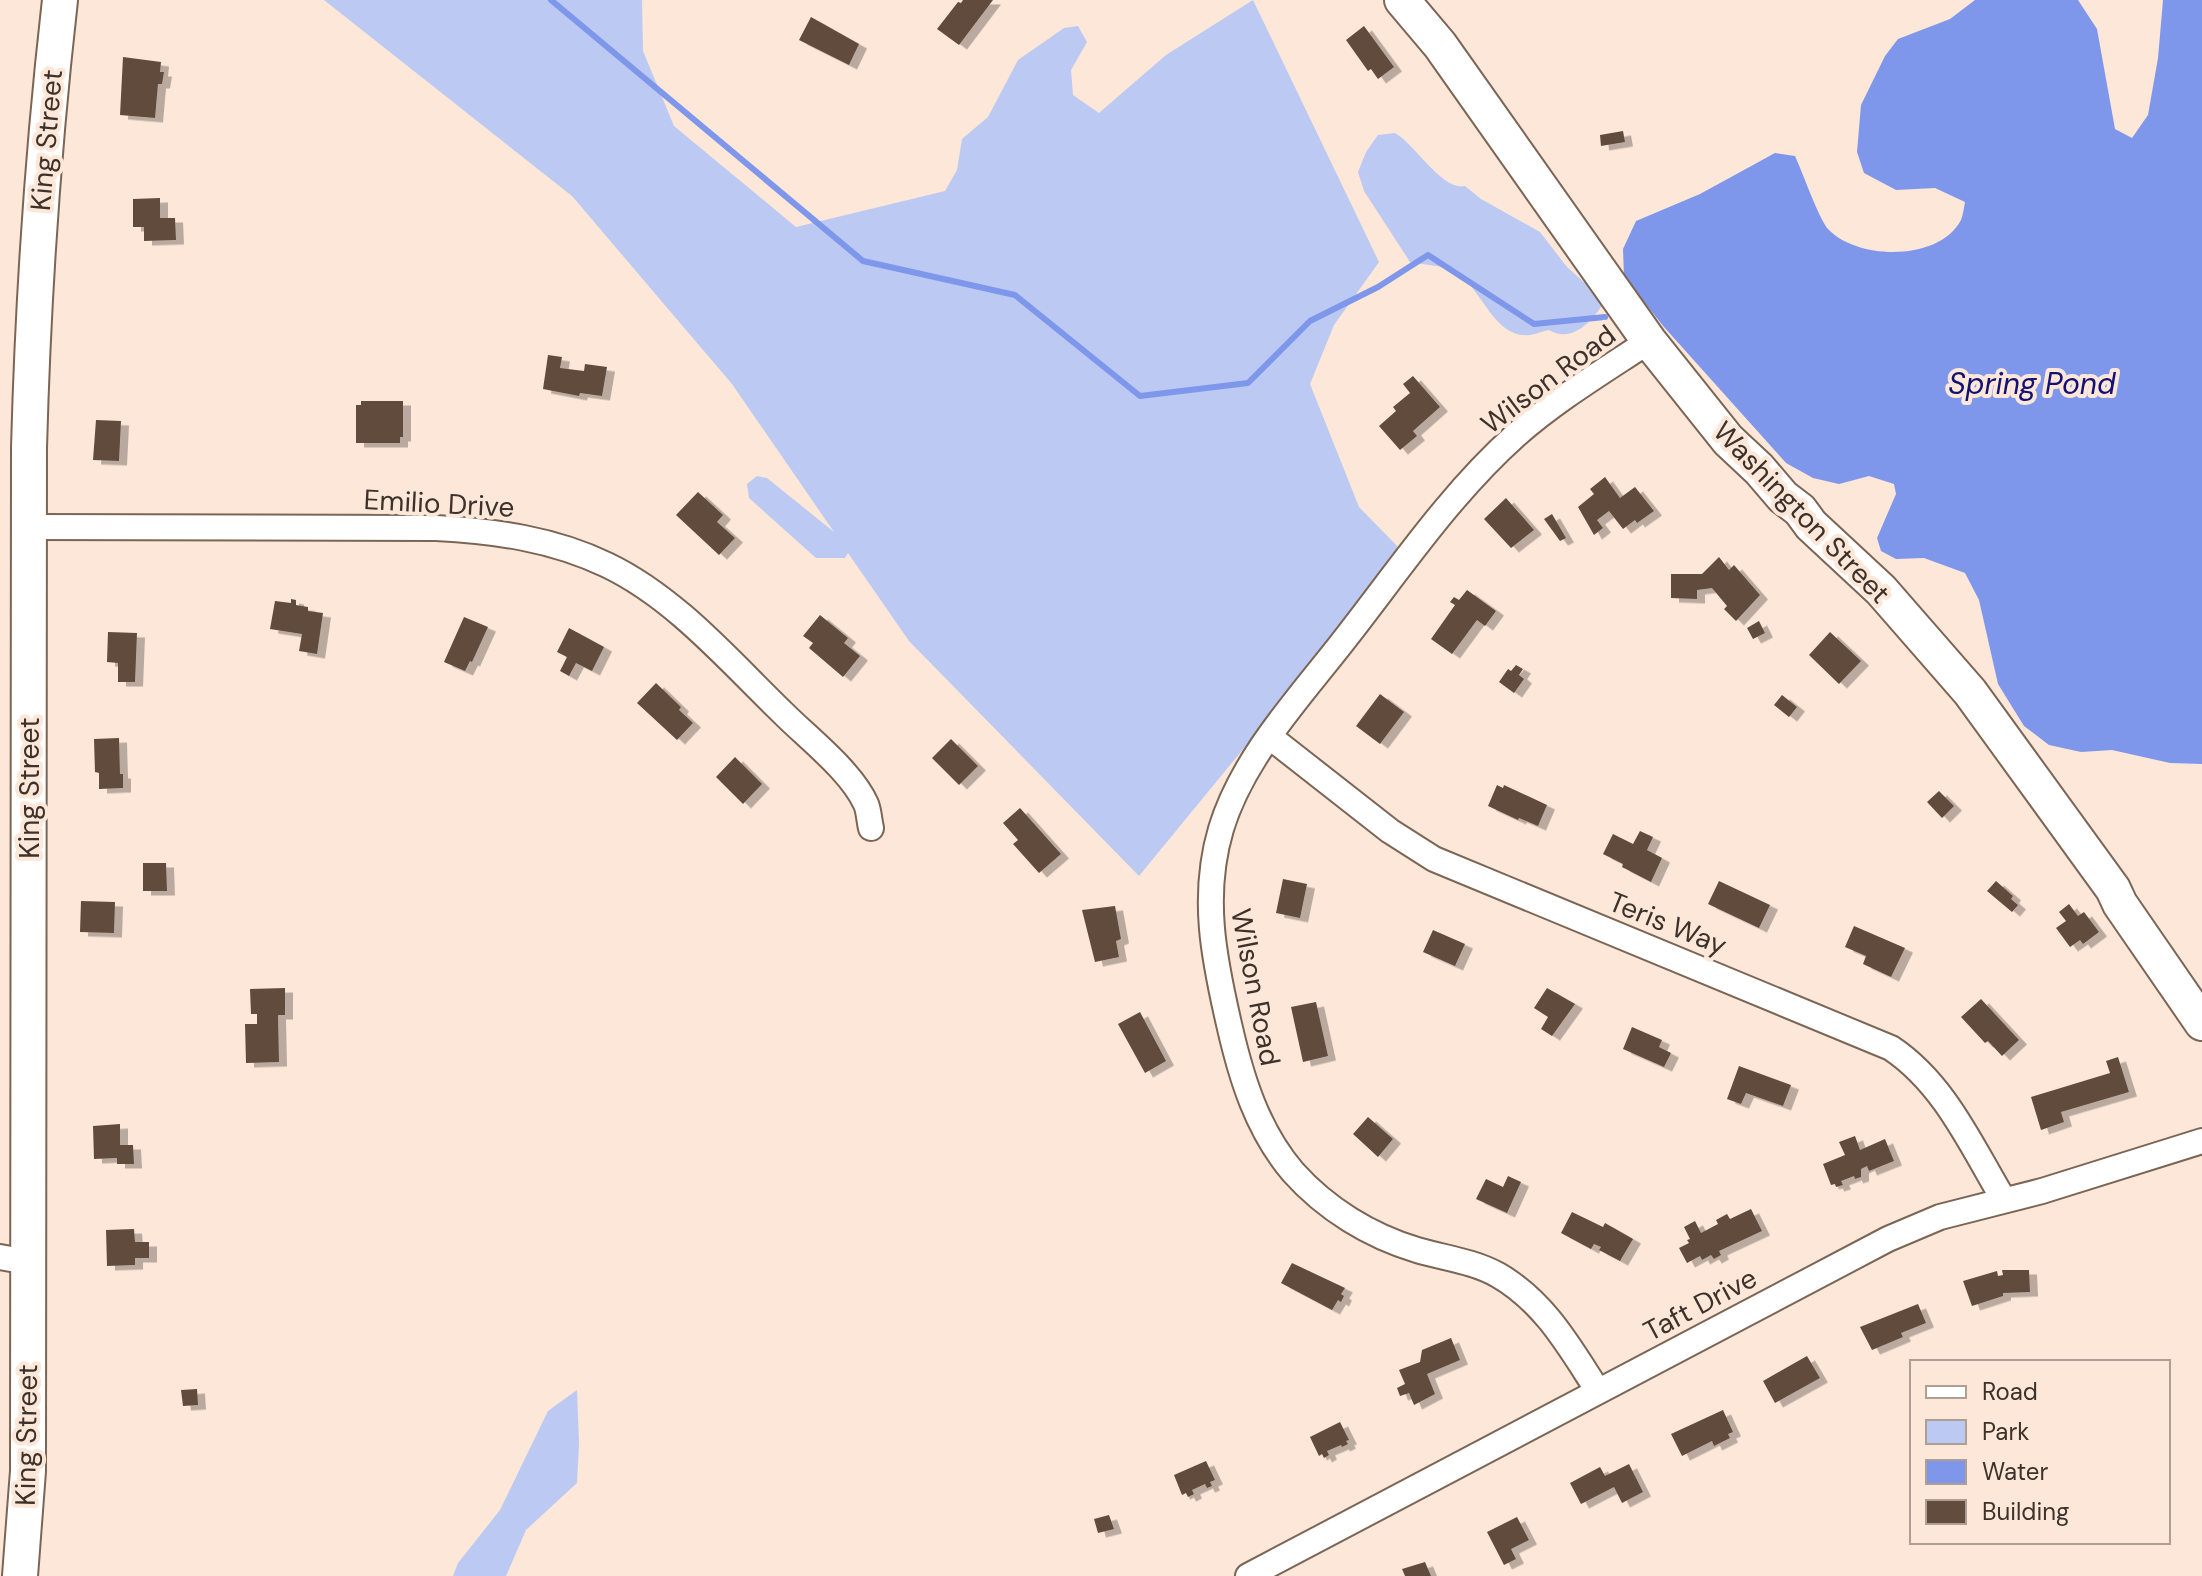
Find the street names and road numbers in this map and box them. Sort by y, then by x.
street label: King Street [22,68,71,212]
street label: Wilson Road [1474,317,1623,442]
street label: Washington Street [1705,413,1898,611]
street label: Emilio Drive [363,481,515,526]
street label: King Street [11,717,48,859]
street label: Teris Way [1603,883,1732,964]
street label: Wilson Road [1222,905,1289,1069]
street label: Taft Drive [1637,1259,1763,1350]
street label: King Street [7,1364,46,1506]

